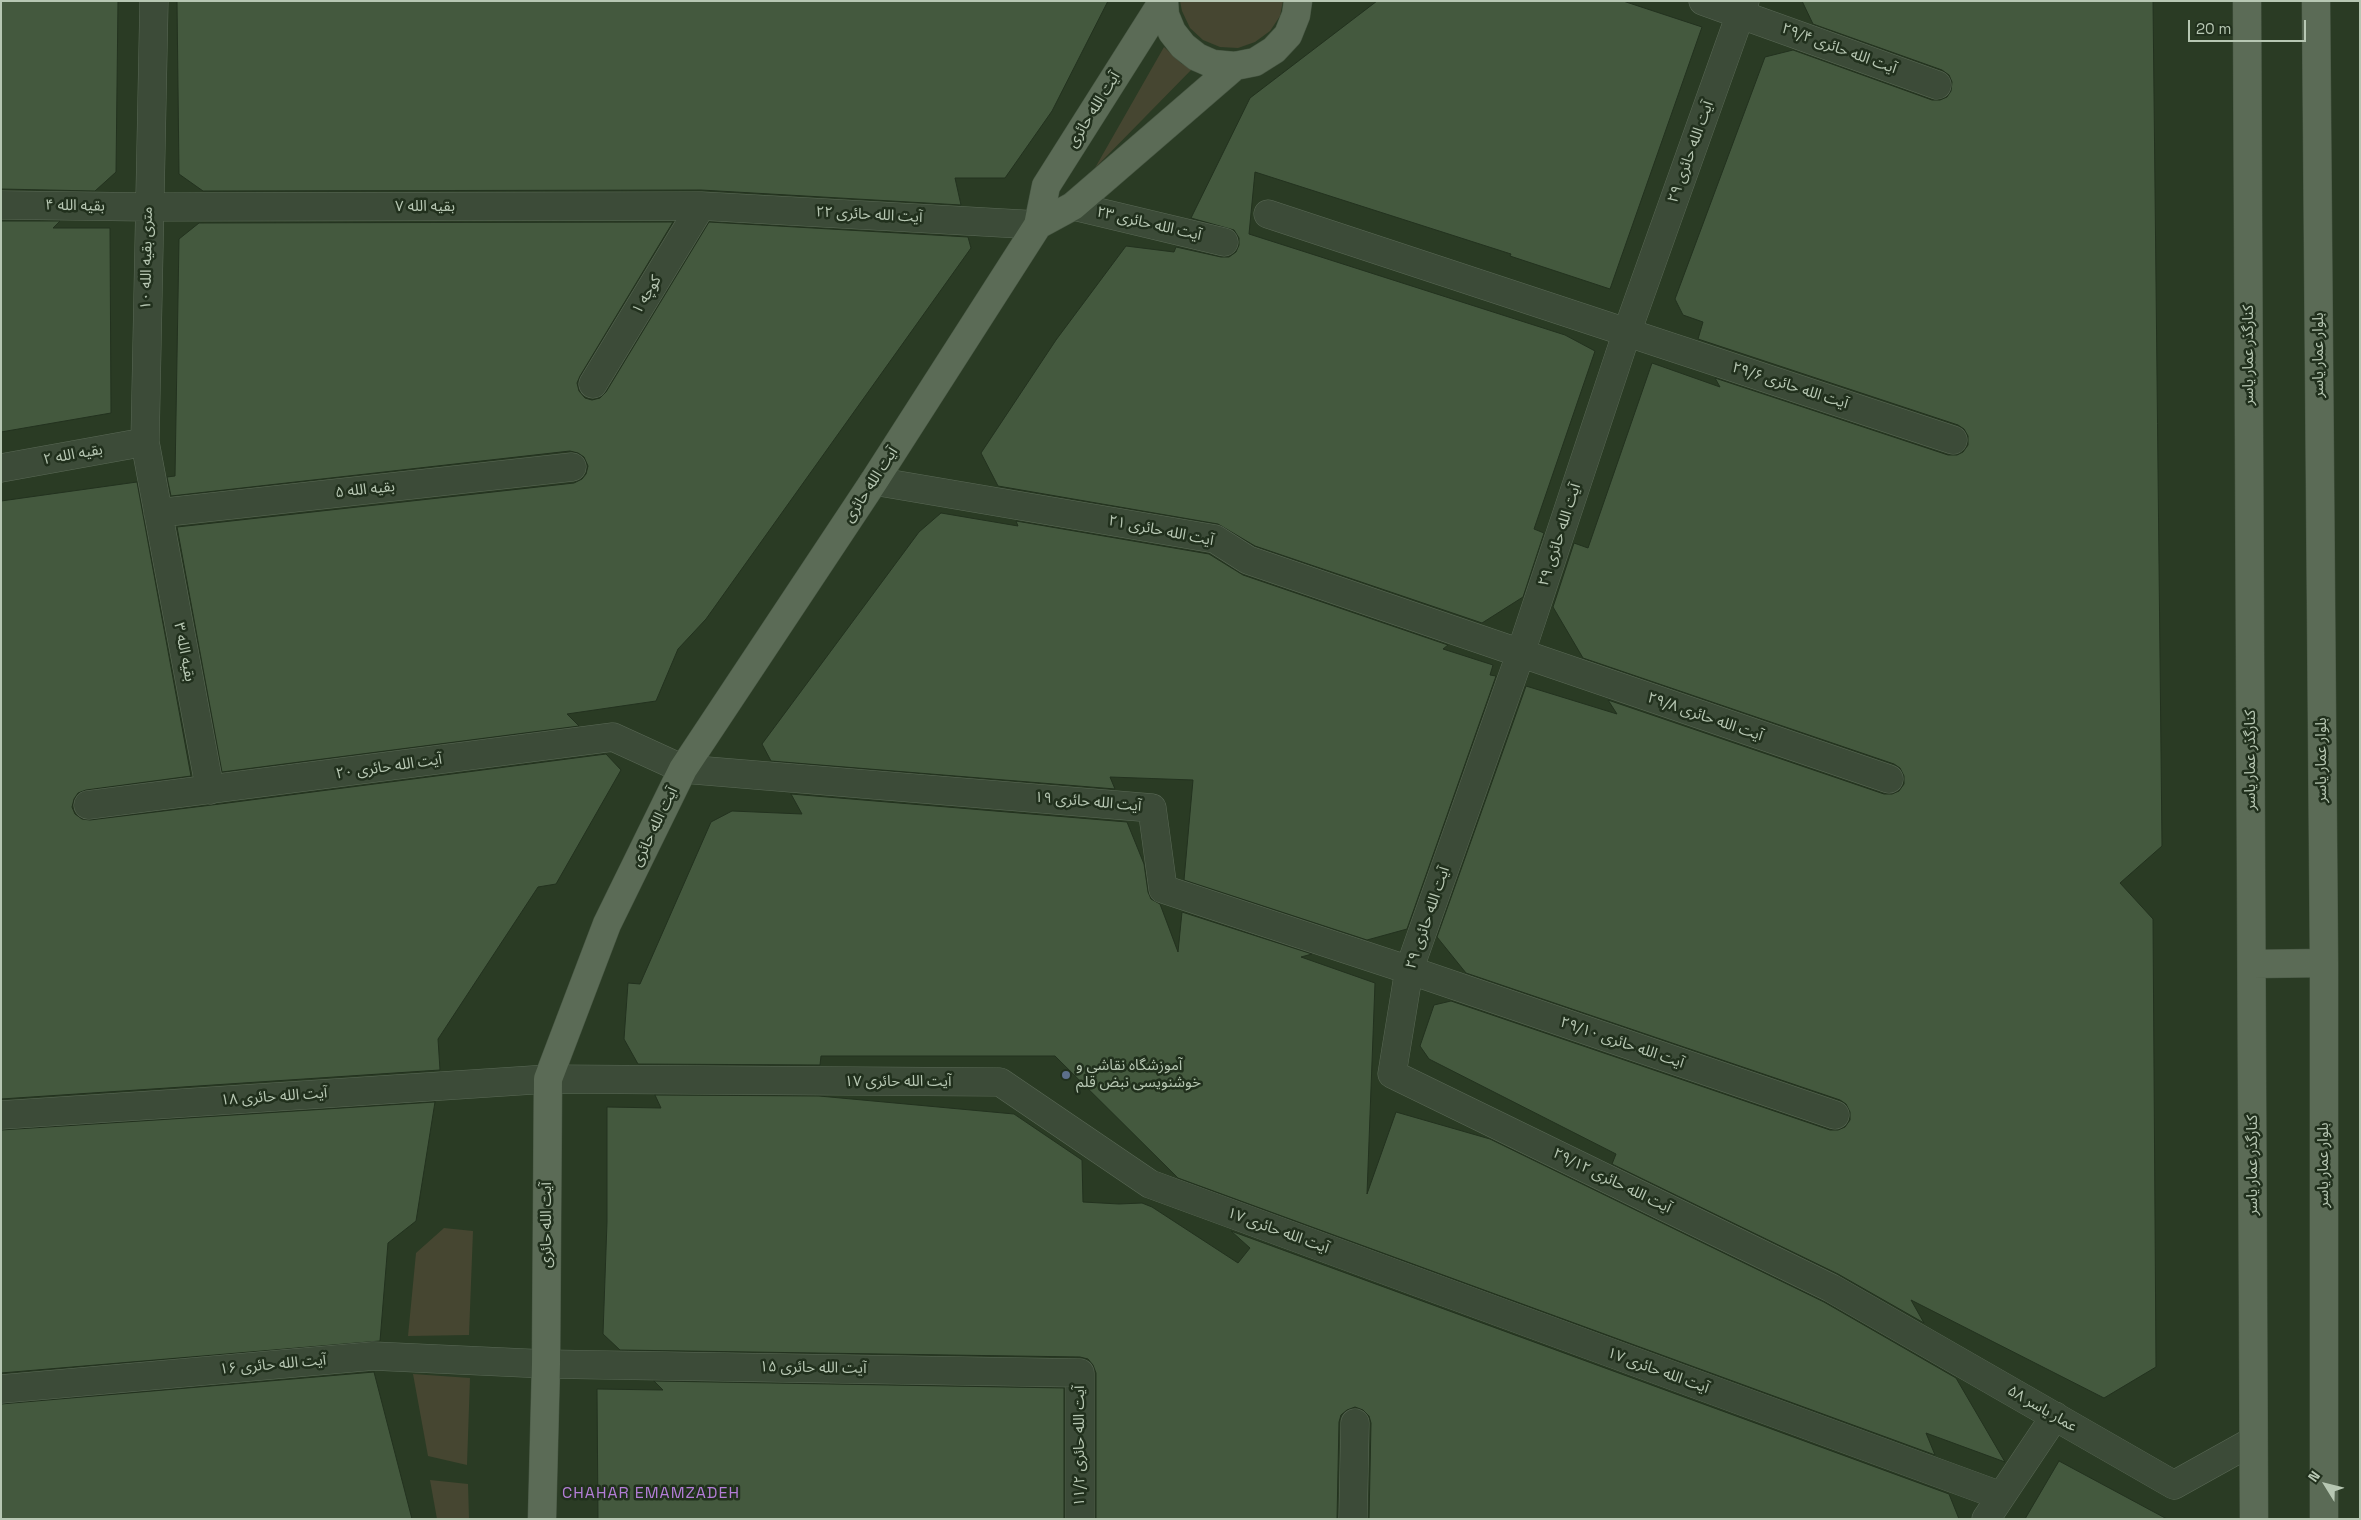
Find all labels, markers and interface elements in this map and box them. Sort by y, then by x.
scale bar [2191,10,2308,42]
text: 20 m [2196,19,2231,38]
street label: آیت الله حائری ۲۹/۴ [1779,20,1899,78]
street label: آیت الله حائری [1064,69,1124,151]
street label: آیت الله حائری ۲۹ [1664,99,1718,205]
street label: بقیه الله ۴ [45,196,105,216]
street label: بقیه الله ۷ [395,198,455,216]
street label: آیت الله حائری ۲۲ [815,203,923,227]
street label: آیت الله حائری ۲۳ [1095,203,1203,245]
street label: ۱۰ متری بقیه الله [137,206,157,310]
street label: کوچه ۱ [629,272,665,318]
street label: کنارگذر عمار یاسر [2240,305,2258,405]
street label: بلوار عمار یاسر [2310,312,2328,398]
street label: آیت الله حائری ۲۹/۶ [1730,359,1850,413]
street label: بقیه الله ۲ [42,441,104,469]
street label: آیت الله حائری [840,444,902,526]
street label: بقیه الله ۵ [334,478,396,502]
street label: آیت الله حائری ۲۹ [1535,481,1585,589]
street label: آیت الله حائری ۲۱ [1107,512,1215,550]
street label: بقیه الله ۳ [169,621,199,683]
street label: آیت الله حائری ۲۹/۸ [1645,689,1765,745]
street label: کنارگذر عمار یاسر [2242,710,2260,810]
street label: بلوار عمار یاسر [2313,717,2331,803]
street label: آیت الله حائری ۲۰ [335,751,443,783]
street label: آیت الله حائری [628,784,682,870]
street label: آیت الله حائری ۱۹ [1034,788,1142,816]
street label: آیت الله حائری ۲۹ [1402,865,1454,971]
street label: آیت الله حائری ۲۹/۱۰ [1558,1013,1686,1073]
place label: آموزشگاه نقاشی و خوشنویسی نبض قلم [1076,1057,1201,1092]
marker: آموزشگاه نقاشی و خوشنویسی نبض قلم [1060,1069,1072,1081]
street label: آیت الله حائری ۱۷ [845,1073,951,1091]
street label: آیت الله حائری ۱۸ [220,1084,328,1110]
street label: کنارگذر عمار یاسر [2244,1115,2262,1215]
street label: بلوار عمار یاسر [2315,1122,2333,1208]
street label: آیت الله حائری ۲۹/۱۲ [1550,1144,1674,1218]
street label: آیت الله حائری [538,1182,556,1268]
street label: آیت الله حائری ۱۷ [1225,1204,1331,1258]
street label: آیت الله حائری ۱۷ [1605,1344,1711,1398]
street label: آیت الله حائری ۱۶ [219,1351,327,1379]
street label: آیت الله حائری ۱۵ [759,1358,867,1378]
street label: عمار یاسر ۵۸ [2004,1382,2080,1436]
street label: آیت الله حائری ۱۱/۲ [1071,1385,1089,1507]
north arrow [2301,1460,2351,1510]
text: N [2304,1467,2324,1485]
district label: CHAHAR EMAMZADEH [560,1484,742,1504]

